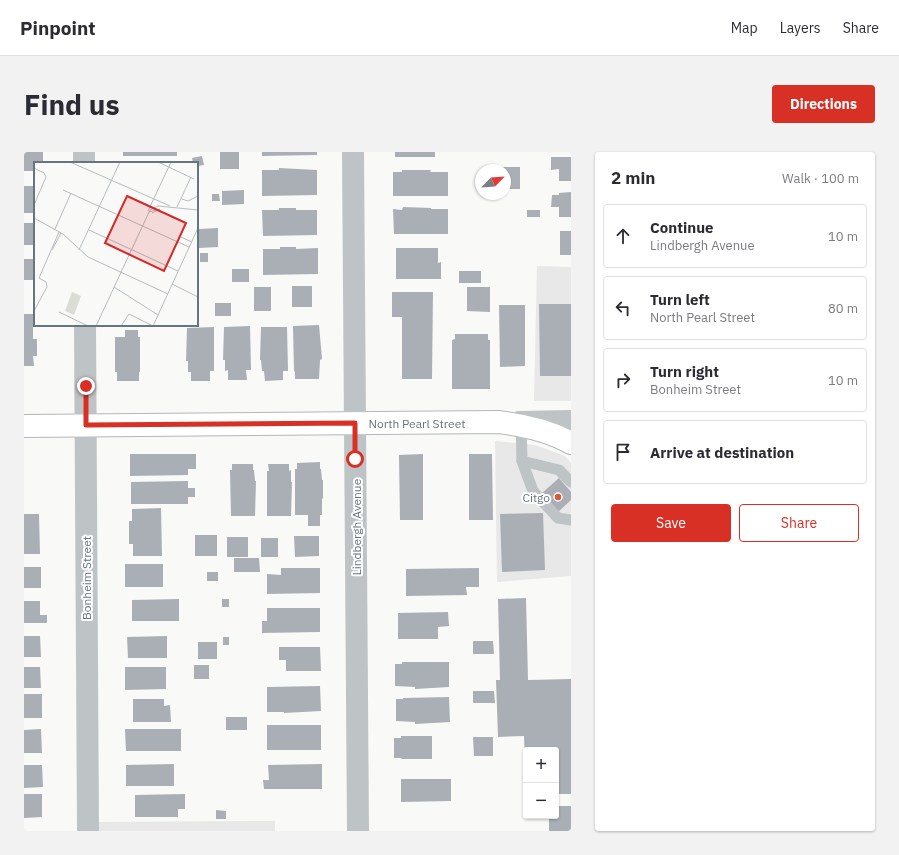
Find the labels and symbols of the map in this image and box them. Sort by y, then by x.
inset map [34,162,198,326]
north arrow [475,164,511,200]
route end [77,377,95,395]
street label: North Pearl Street [369,416,465,431]
route start [346,450,364,468]
street label: Lindbergh Avenue [349,478,364,575]
place label: Citgo [522,490,550,505]
marker: Citgo [553,492,563,502]
street label: Bonheim Street [79,536,94,620]

